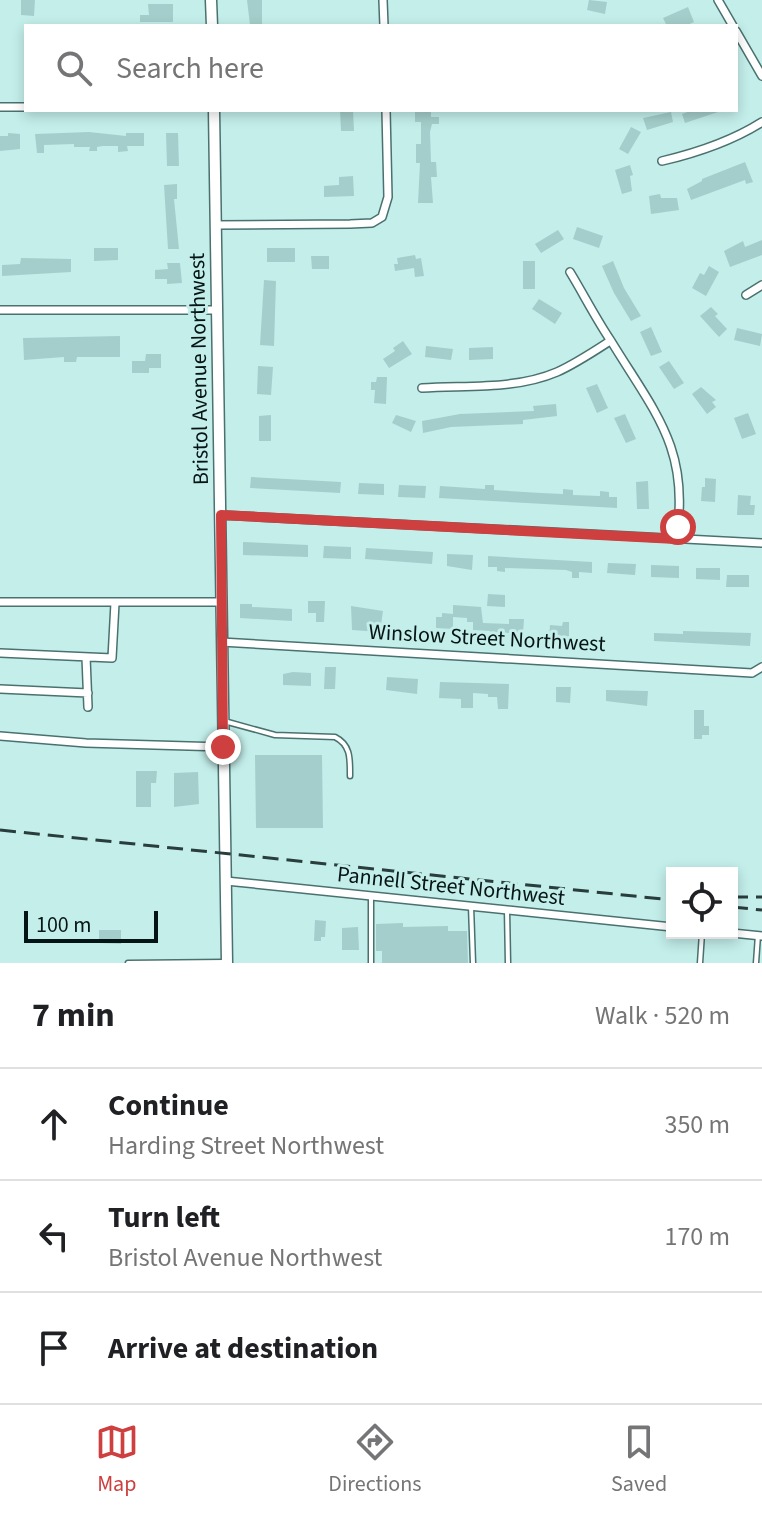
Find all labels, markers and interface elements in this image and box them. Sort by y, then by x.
search box [24,24,738,112]
icon: search [52,46,96,90]
text: Search here [116,47,264,90]
street label: Bristol Avenue Northwest [181,252,217,485]
route start [660,509,696,545]
street label: Winslow Street Northwest [368,616,607,660]
route end [205,729,241,765]
street label: Pannell Street Northwest [336,858,567,914]
map controls [666,867,738,939]
button: locate [666,867,738,939]
scale bar [24,907,158,943]
text: 100 m [36,909,91,941]
text: 7 min [32,991,115,1040]
text: Walk · 520 m [595,997,730,1034]
text: Continue [108,1084,229,1127]
icon: ahead [32,1102,76,1146]
text: 350 m [664,1106,730,1143]
text: Harding Street Northwest [108,1127,384,1164]
text: Turn left [108,1196,220,1239]
icon: left [32,1214,76,1258]
text: 170 m [664,1218,730,1255]
text: Bristol Avenue Northwest [108,1239,382,1276]
icon: arrive [32,1326,76,1370]
text: Arrive at destination [108,1327,378,1370]
tab: Map [95,1420,139,1500]
tab: Directions [328,1420,421,1500]
tab: Saved [611,1420,667,1500]

